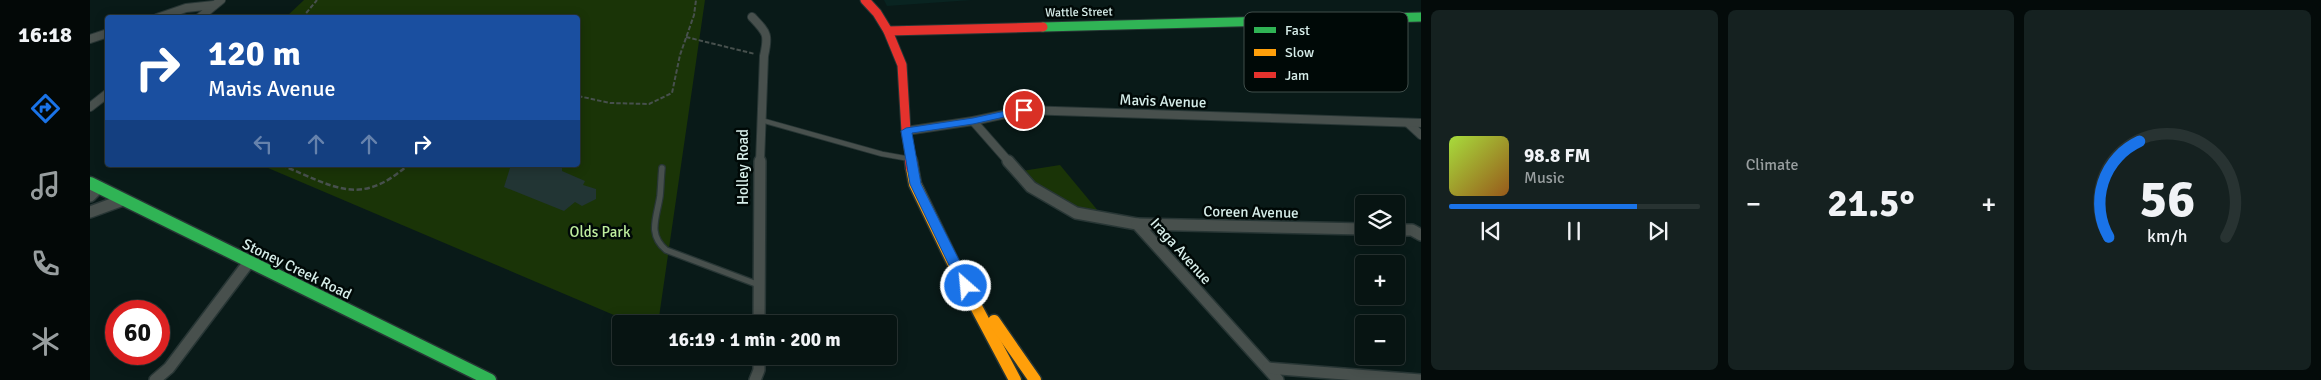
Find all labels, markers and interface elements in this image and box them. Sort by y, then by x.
street label: Wattle Street [1045,4,1113,21]
legend [1244,12,1408,92]
text: 16:18 [18,21,72,48]
text: Fast [1285,22,1310,39]
text: 120 m [208,32,301,75]
icon: right [125,35,190,100]
text: Slow [1285,44,1314,61]
text: Jam [1285,67,1309,84]
text: Mavis Avenue [208,75,336,102]
pin [1003,89,1045,131]
street label: Mavis Avenue [1119,90,1207,112]
icon: directions [28,91,63,126]
icon: arrive [1010,96,1038,124]
street label: Holley Road [734,129,752,205]
icon: left [249,130,277,158]
icon: ahead [302,130,330,158]
icon: ahead [355,130,383,158]
icon: right [408,130,436,158]
text: 98.8 FM [1524,144,1590,168]
text: Climate [1746,155,1798,175]
text: 56 [2140,167,2196,231]
icon: music [28,168,63,203]
text: Music [1524,168,1565,188]
text: 21.5° [1827,180,1915,227]
text: − [1746,187,1761,221]
text: + [1981,187,1996,221]
map controls [1355,195,1405,365]
button: layers [1355,195,1405,245]
street label: Coreen Avenue [1203,202,1299,222]
street label: Iraga Avenue [1147,214,1215,288]
icon: previous [1477,217,1505,245]
icon: pause [1560,217,1588,245]
icon: next [1644,217,1672,245]
park label: Olds Park [570,223,631,241]
text: km/h [2147,225,2188,247]
street label: Stoney Creek Road [239,235,355,303]
icon: phone [28,246,63,281]
button: + [1355,255,1405,305]
position arrow [939,259,991,311]
speed limit sign: 60 [105,300,170,365]
button: − [1355,315,1405,365]
icon: climate [28,324,63,359]
text: 16:19 · 1 min · 200 m [668,328,841,352]

